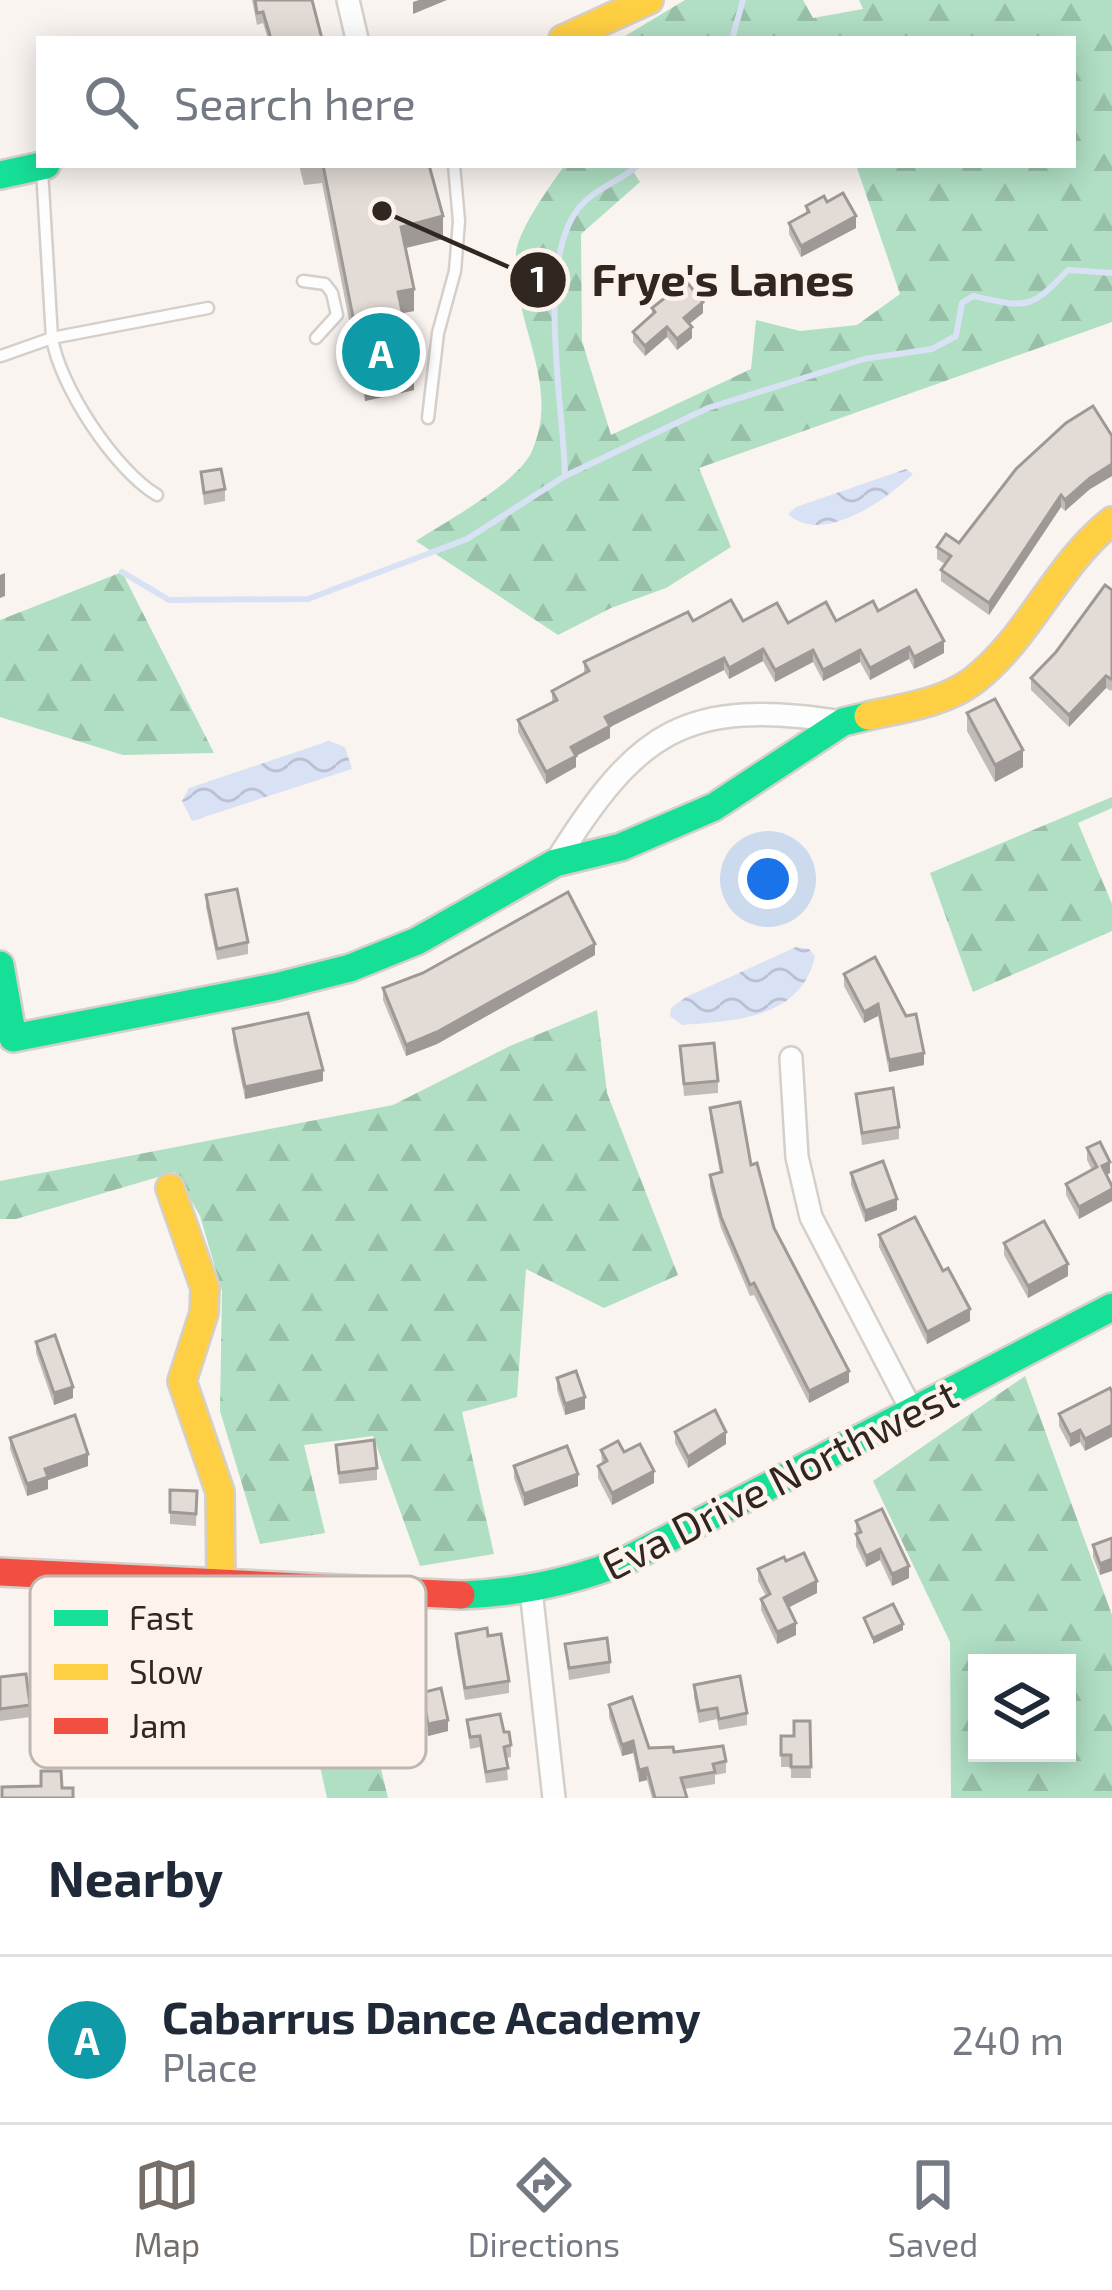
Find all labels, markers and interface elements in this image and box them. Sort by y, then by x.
search box [36,36,1076,168]
icon: search [78,69,144,135]
text: Search here [174,75,416,129]
callout: Frye's Lanes [508,239,879,320]
text: Frye's Lanes [592,251,854,306]
text: 1 [530,256,546,299]
pin: A [342,307,420,397]
your location [738,849,798,909]
street label: Eva Drive Northwest [593,1367,965,1589]
legend [30,1576,426,1768]
text: Fast [129,1597,193,1637]
text: Slow [129,1651,203,1691]
map controls [968,1654,1076,1762]
button: layers [968,1654,1076,1762]
text: Jam [129,1705,187,1745]
text: Nearby [48,1846,223,1907]
text: Cabarrus Dance Academy [162,1989,701,2043]
text: A [74,2016,100,2063]
text: 240 m [952,2016,1064,2063]
text: Place [162,2043,258,2090]
tab: Map [134,2152,200,2264]
tab: Directions [468,2152,620,2264]
tab: Saved [888,2152,978,2264]

